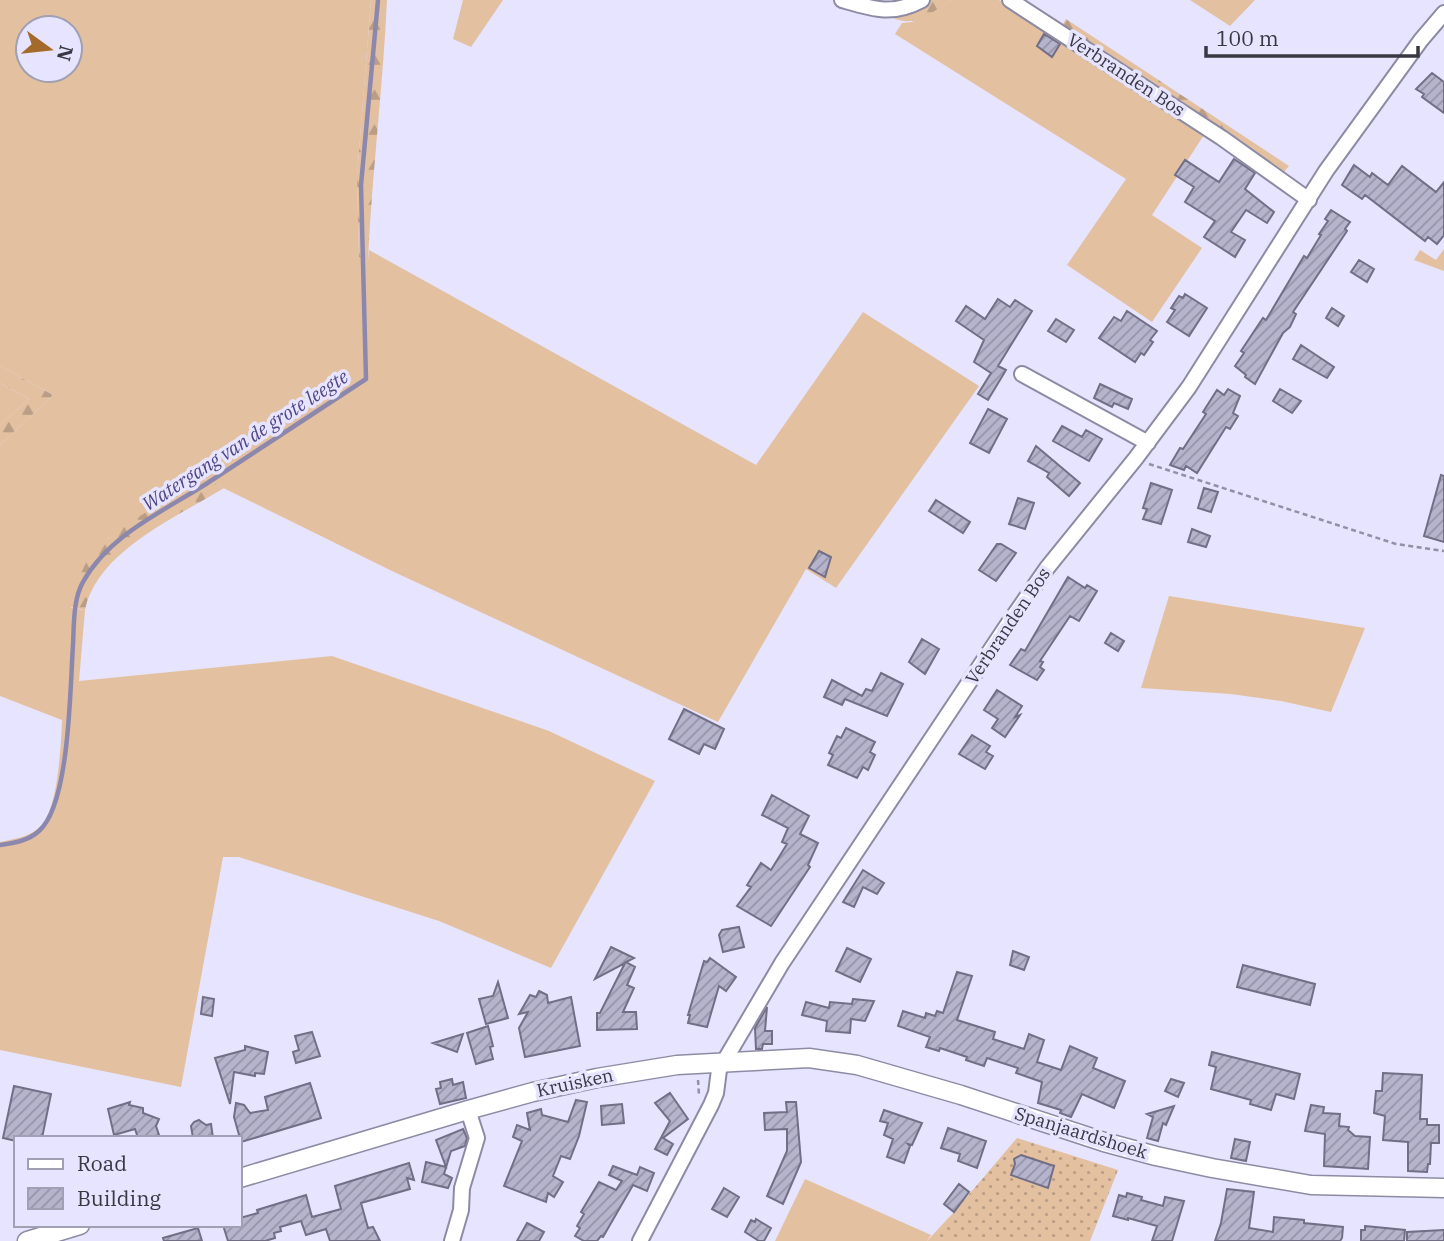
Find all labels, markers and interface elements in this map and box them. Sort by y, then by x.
north arrow [14,14,84,84]
scale bar [1206,14,1418,58]
text: 100 m [1216,24,1279,52]
street label: Verbranden Bos [1063,28,1190,121]
text: N [52,43,79,64]
water label: Watergang van de grote leegte [137,364,353,516]
street label: Verbranden Bos [960,563,1055,688]
street label: Kruisken [534,1063,615,1102]
street label: Spanjaardshoek [1012,1101,1151,1164]
legend [14,1136,242,1227]
text: Road [77,1149,127,1177]
text: Building [77,1184,162,1212]

